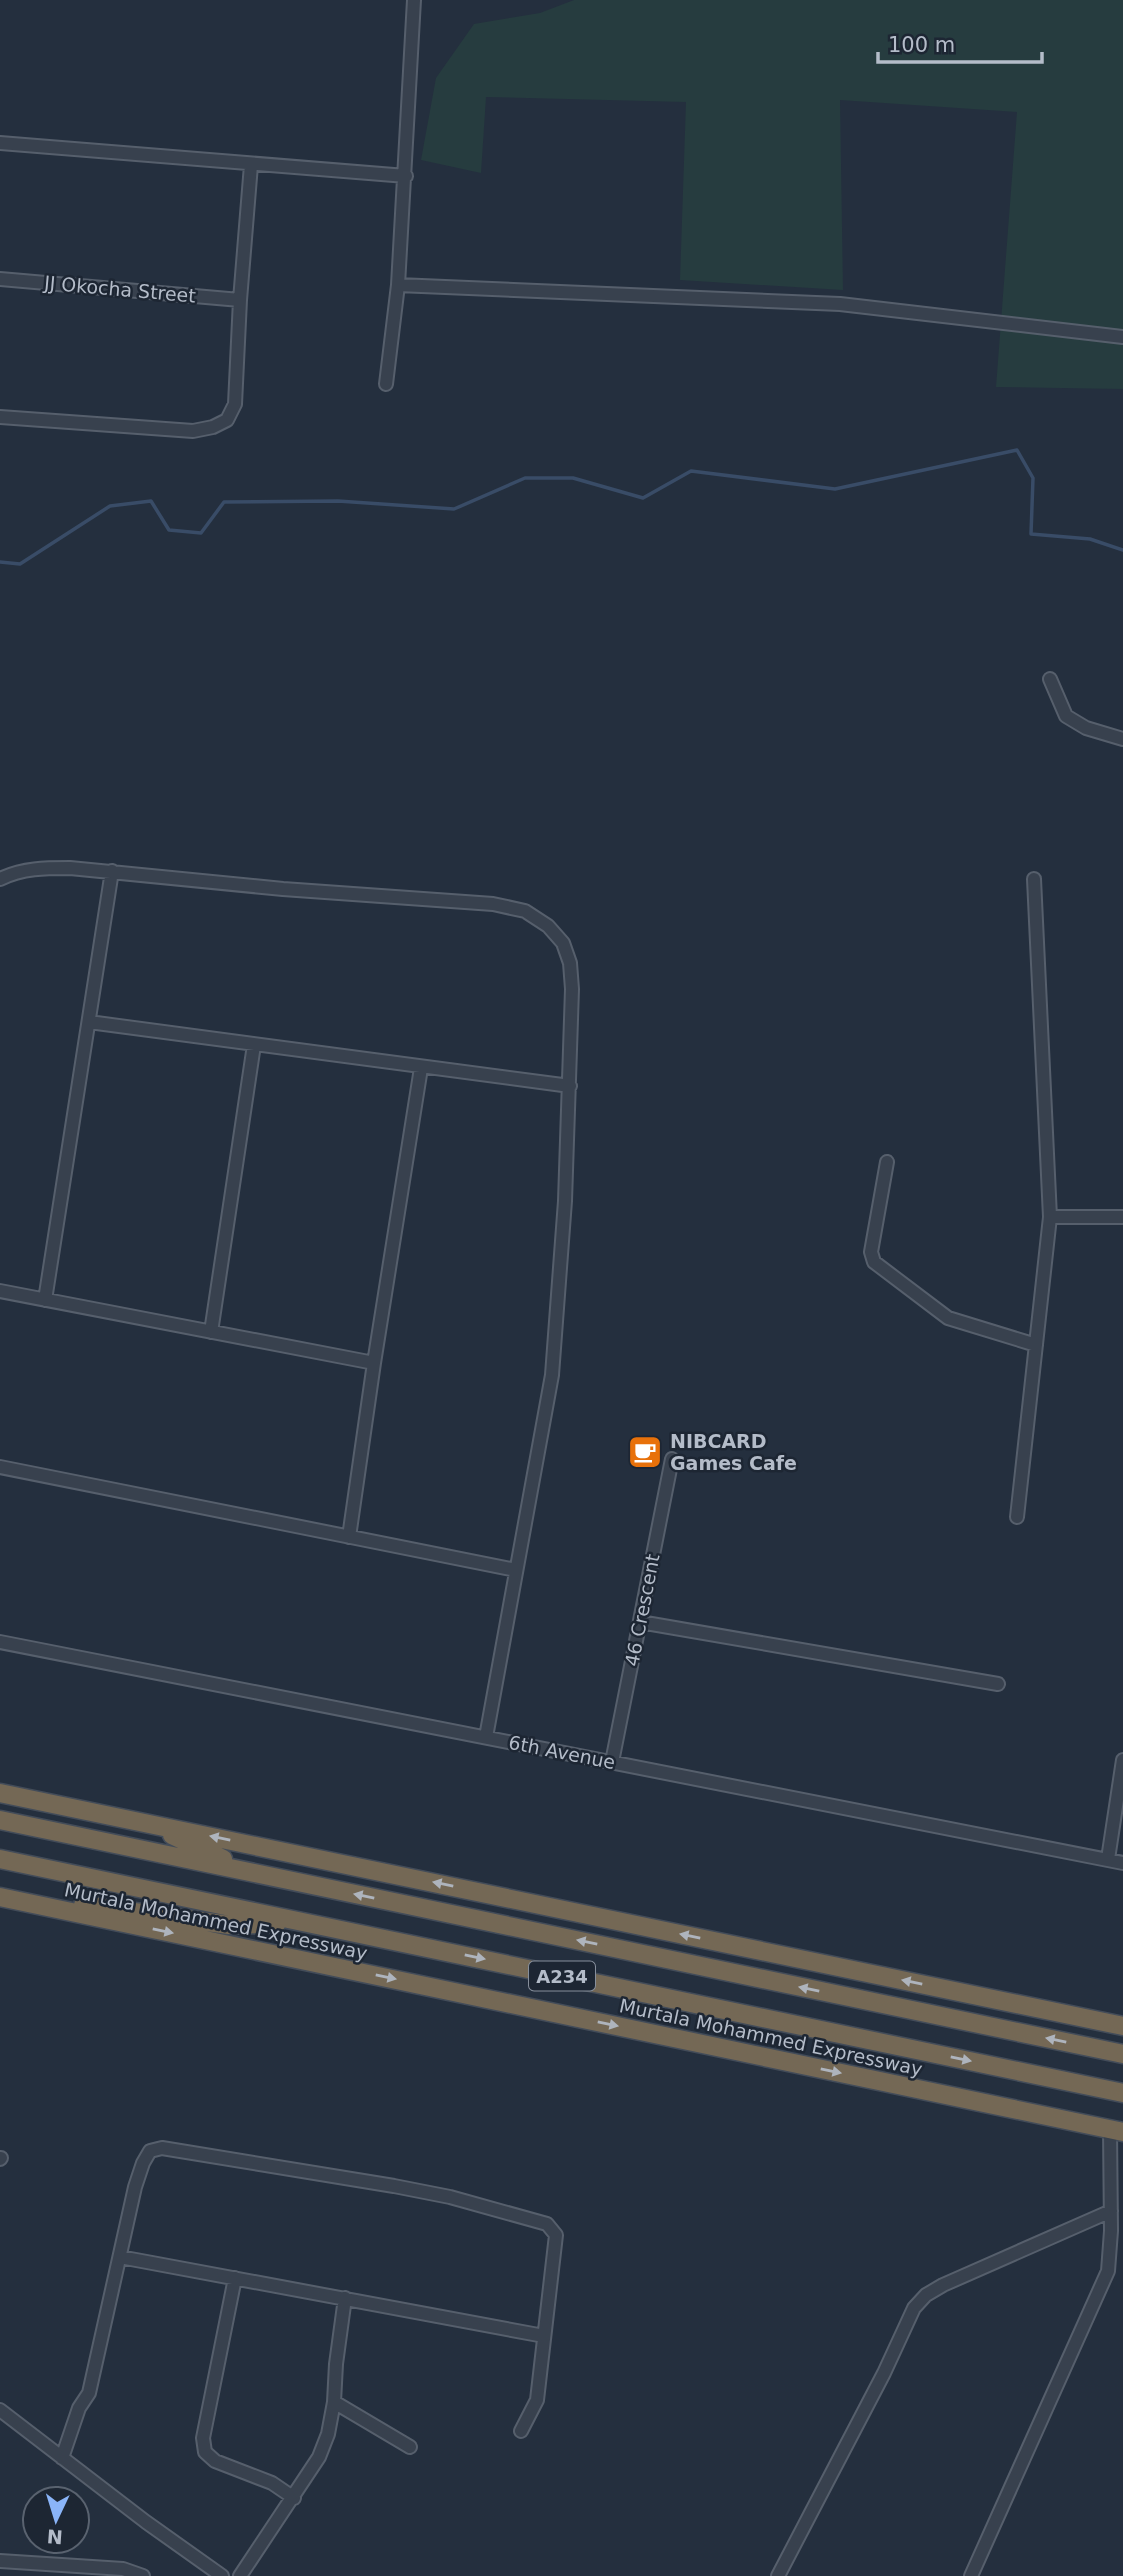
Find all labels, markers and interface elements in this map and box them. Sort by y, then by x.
scale bar [878,21,1042,65]
text: 100 m [888,33,955,57]
street label: JJ Okocha Street [42,271,197,307]
place label: NIBCARD Games Cafe [670,1430,797,1474]
cafe icon: NIBCARD Games Cafe [626,1433,664,1471]
street label: 46 Crescent [620,1552,664,1668]
street label: 6th Avenue [507,1731,617,1773]
one-way arrow [209,1833,231,1844]
street label: Murtala Mohammed Expressway [62,1878,370,1964]
one-way arrow [432,1879,454,1890]
one-way arrow [353,1891,375,1902]
one-way arrow [152,1926,174,1937]
one-way arrow [678,1930,700,1941]
one-way arrow [576,1937,598,1948]
one-way arrow [464,1952,486,1963]
road number: A234 [529,1962,595,1990]
one-way arrow [375,1972,397,1983]
one-way arrow [901,1976,923,1987]
one-way arrow [798,1983,820,1994]
street label: Murtala Mohammed Expressway [617,1994,925,2080]
one-way arrow [597,2018,619,2029]
one-way arrow [1045,2035,1067,2046]
one-way arrow [950,2054,972,2065]
one-way arrow [820,2065,842,2076]
north arrow [21,2485,91,2555]
text: N [46,2525,64,2548]

